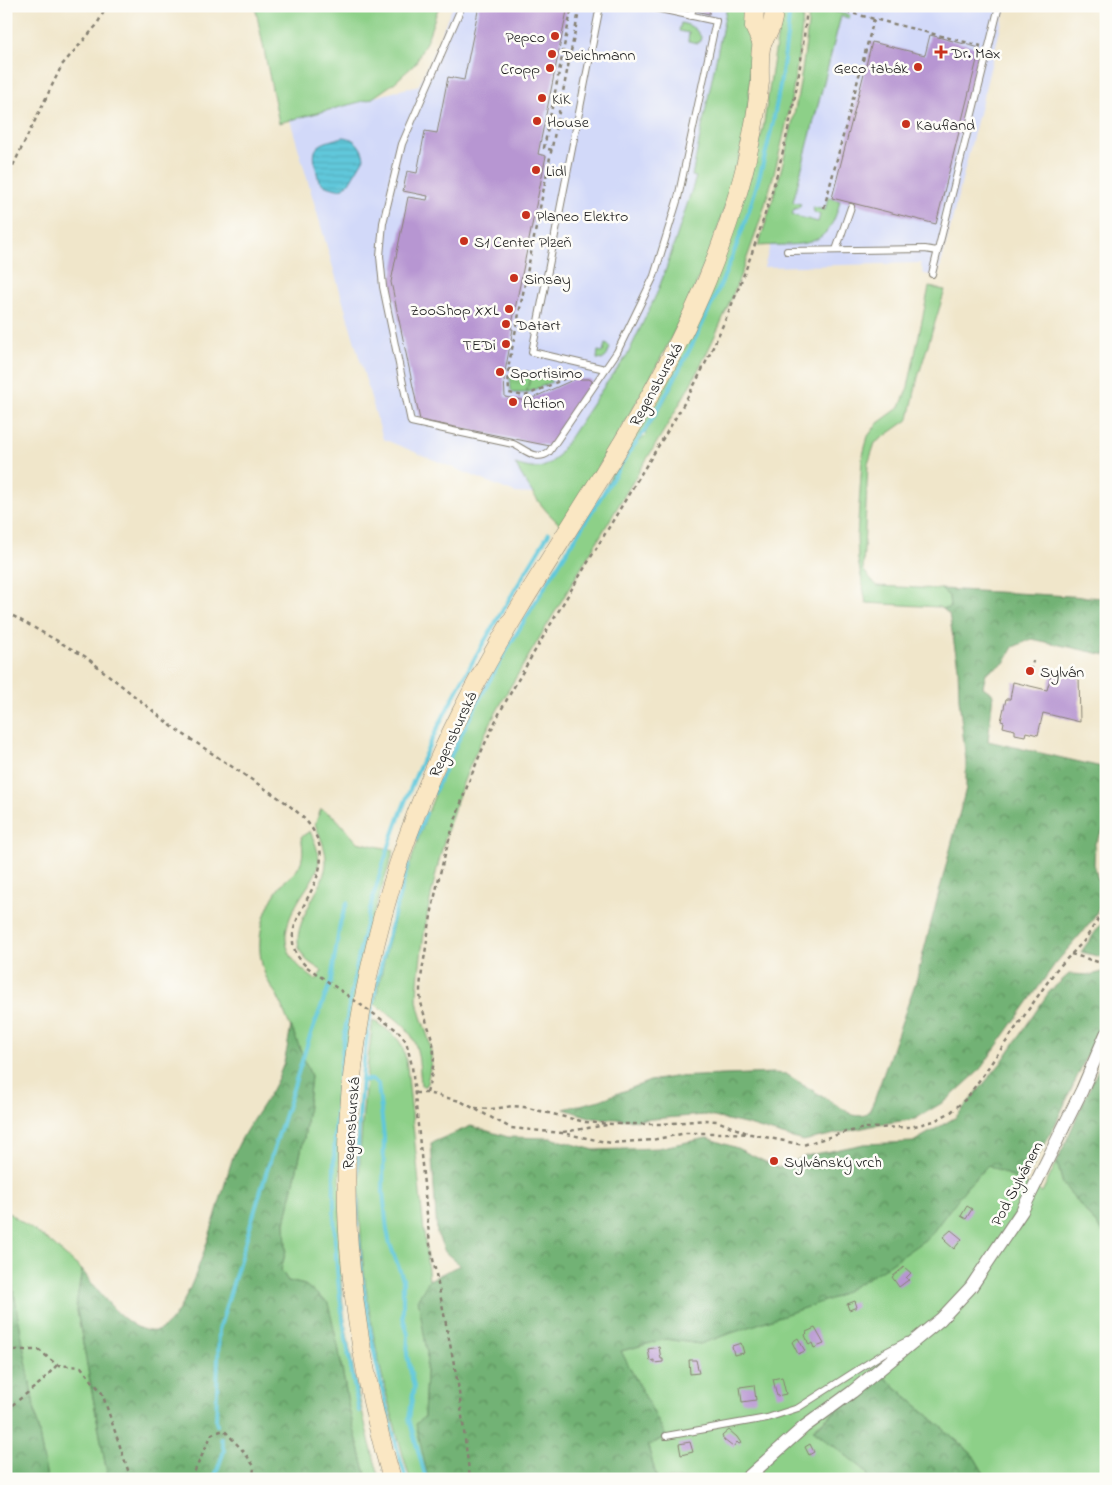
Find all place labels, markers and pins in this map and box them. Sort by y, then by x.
place label: Pepco [505,26,545,50]
marker: Pepco [549,30,561,42]
place label: Dr. Max [950,42,1001,66]
place label: Deichmann [561,44,635,68]
marker: Dr. Max [935,46,947,58]
marker: Deichmann [546,48,558,60]
place label: Geco tabák [834,57,909,81]
place label: Cropp [501,58,540,82]
marker: Geco tabák [912,61,924,73]
marker: Cropp [544,62,556,74]
place label: KiK [552,88,571,112]
marker: KiK [536,92,548,104]
place label: House [547,111,590,135]
place label: Kaufland [916,114,975,138]
marker: House [531,115,543,127]
marker: Kaufland [900,118,912,130]
place label: Lidl [546,160,567,184]
marker: Lidl [530,164,542,176]
place label: Planeo Elektro [536,205,628,229]
marker: Planeo Elektro [520,209,532,221]
place label: S1 Center Plzeň [474,231,572,255]
marker: S1 Center Plzeň [458,235,470,247]
place label: Sinsay [524,268,571,292]
marker: Sinsay [508,272,520,284]
place label: ZooShop XXL [410,299,499,323]
marker: ZooShop XXL [503,303,515,315]
place label: Datart [515,314,561,338]
marker: Datart [500,318,512,330]
place label: TEDi [463,334,496,358]
marker: TEDi [500,338,512,350]
place label: Sportisimo [510,362,582,386]
marker: Sportisimo [494,366,506,378]
place label: Action [523,392,565,416]
marker: Action [507,396,519,408]
place label: Sylván [1040,661,1084,685]
marker: Sylván [1024,665,1036,677]
place label: Sylvánský vrch [784,1151,882,1175]
marker: Sylvánský vrch [768,1155,780,1167]

